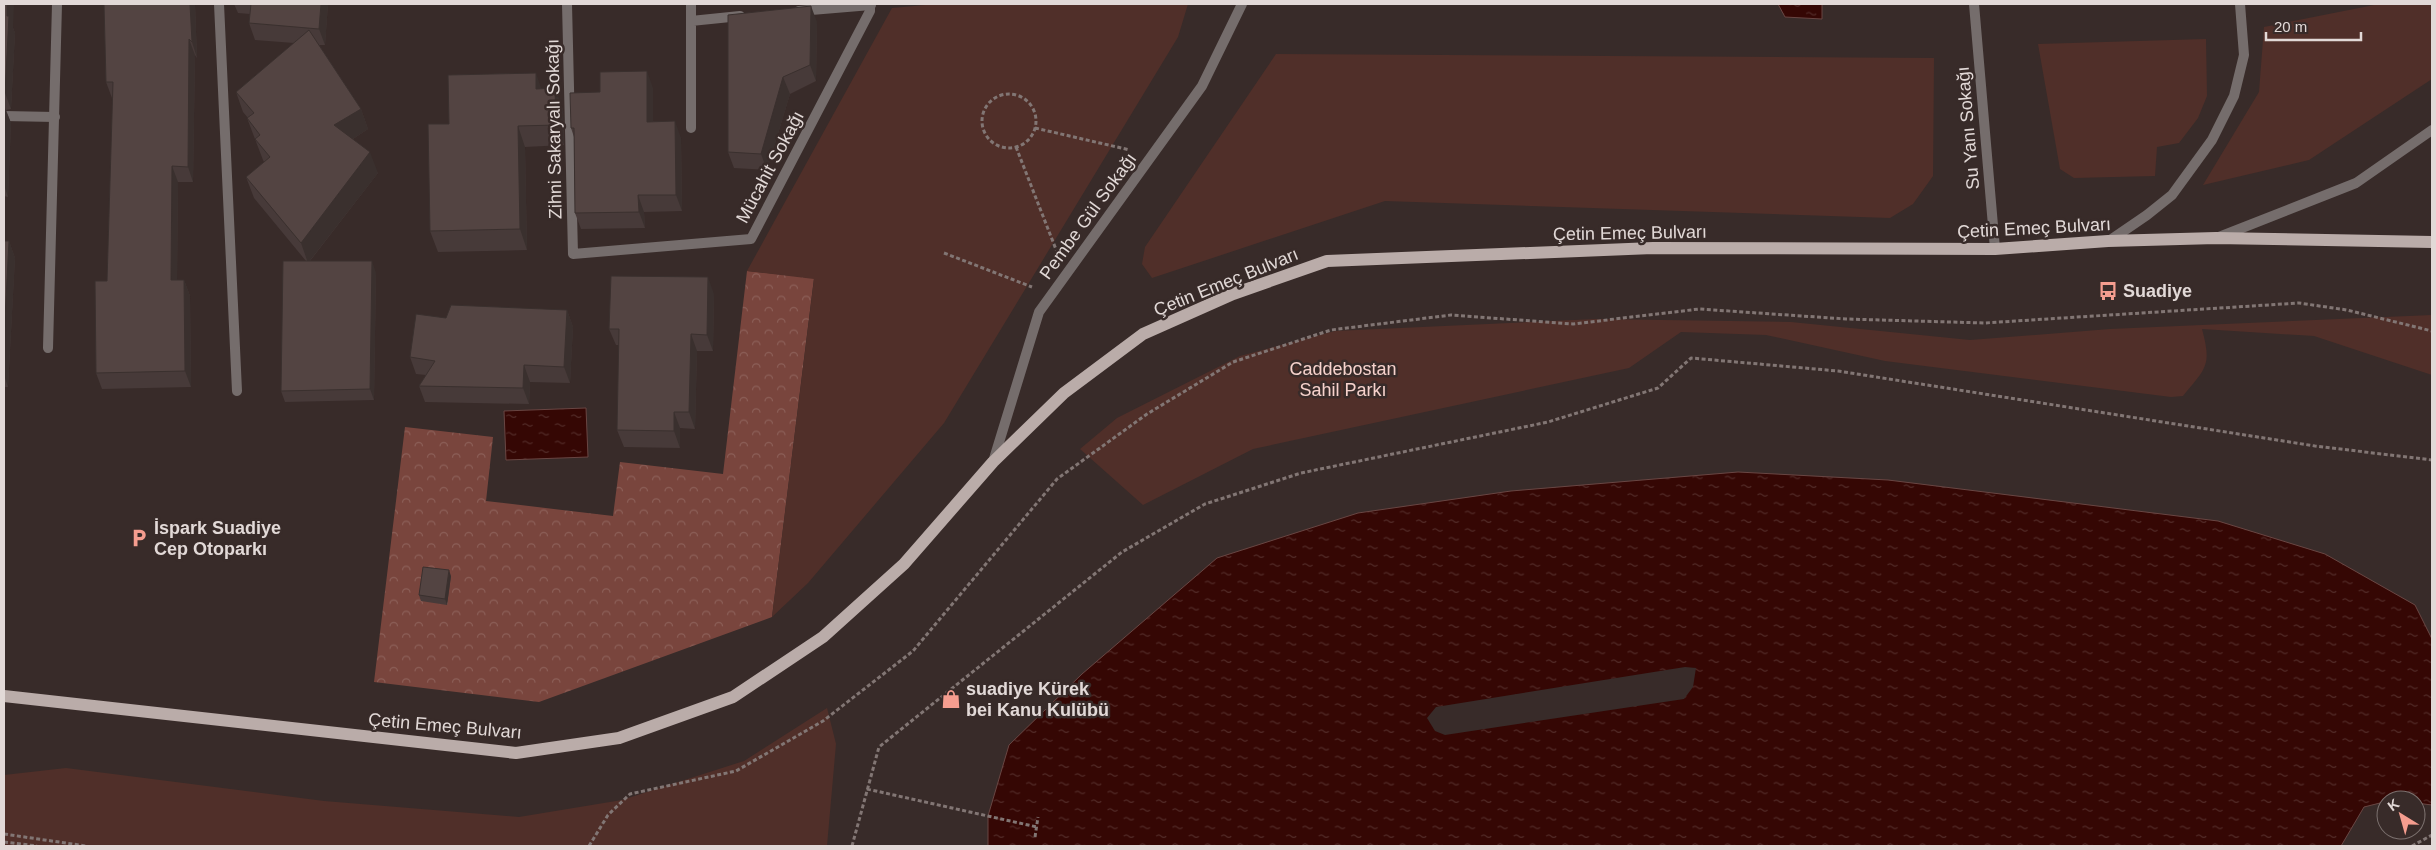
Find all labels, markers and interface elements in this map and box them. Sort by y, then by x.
scale bar [2266,10,2361,42]
text: 20 m [2274,18,2307,35]
street label: Zihni Sakaryalı Sokağı [542,39,566,219]
street label: Su Yanı Sokağı [1953,66,1983,190]
street label: Mücahit Sokağı [732,108,808,226]
street label: Pembe Gül Sokağı [1036,149,1140,283]
street label: Çetin Emeç Bulvarı [1957,214,2111,242]
street label: Çetin Emeç Bulvarı [1553,222,1707,244]
street label: Çetin Emeç Bulvarı [1151,244,1301,320]
bus stop icon: Suadiye [2097,280,2119,302]
place label: Suadiye [2123,281,2192,301]
park label: Caddebostan Sahil Parkı [1289,359,1397,400]
place label: İspark Suadiye Cep Otoparkı [154,518,281,559]
parking icon: İspark Suadiye Cep Otoparkı [128,527,150,549]
place label: suadiye Kürek bei Kanu Kulübü [966,679,1109,720]
shop icon: suadiye Kürek bei Kanu Kulübü [940,688,962,710]
street label: Çetin Emeç Bulvarı [367,709,523,743]
north arrow [2376,790,2426,840]
text: K [2384,795,2402,814]

